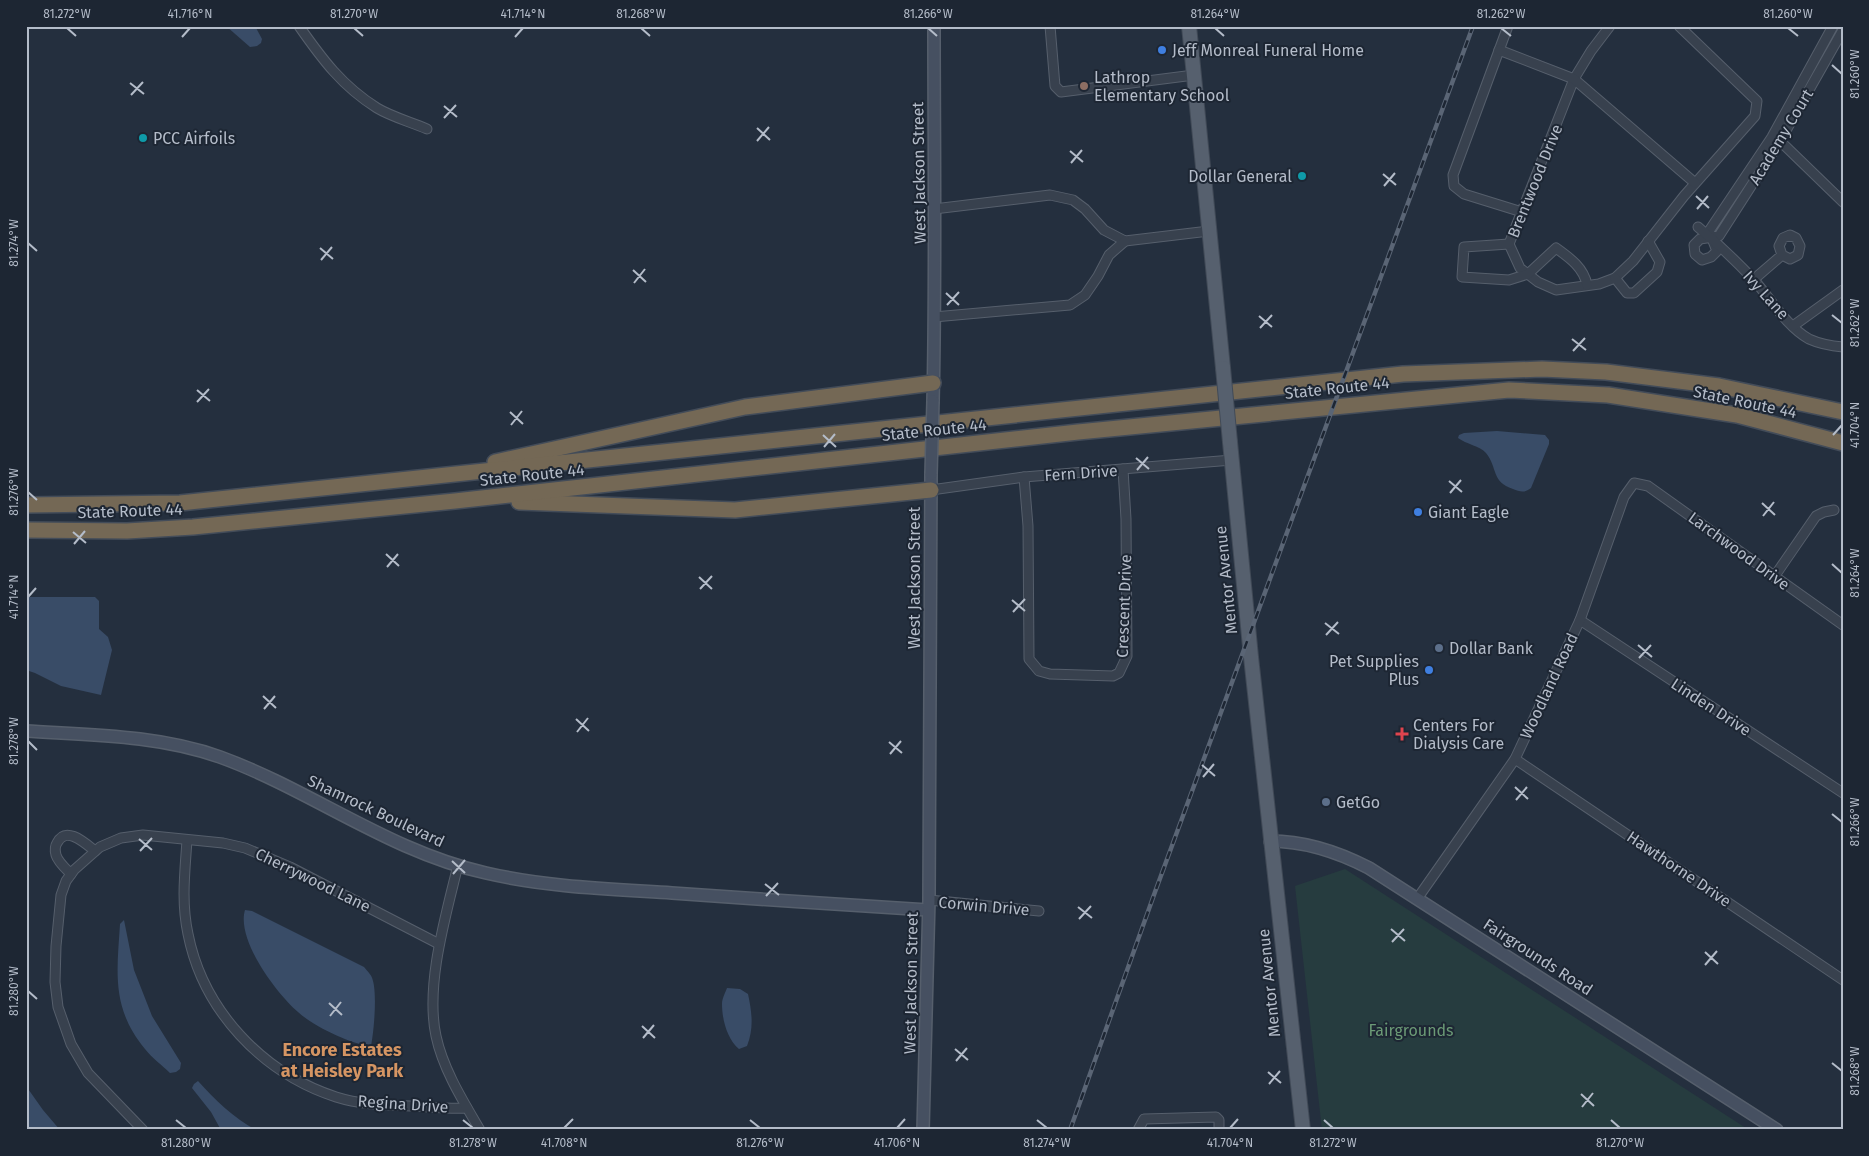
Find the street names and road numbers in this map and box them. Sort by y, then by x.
street label: Academy Court [1745,85,1817,188]
street label: West Jackson Street [908,101,930,244]
street label: Brentwood Drive [1504,121,1566,241]
street label: Ivy Lane [1739,267,1793,323]
street label: State Route 44 [1284,373,1391,403]
street label: State Route 44 [1692,382,1799,422]
street label: State Route 44 [881,415,988,445]
street label: State Route 44 [479,460,586,490]
street label: Fern Drive [1044,461,1118,485]
street label: State Route 44 [77,500,183,522]
street label: West Jackson Street [905,507,924,649]
street label: Larchwood Drive [1685,508,1793,594]
street label: Mentor Avenue [1211,525,1241,635]
street label: Crescent Drive [1113,554,1135,658]
street label: Woodland Road [1516,630,1582,742]
street label: Linden Drive [1668,674,1754,740]
street label: Shamrock Boulevard [305,771,447,851]
street label: Hawthorne Drive [1623,827,1735,911]
street label: Cherrywood Lane [252,844,374,916]
street label: Corwin Drive [938,893,1030,919]
street label: West Jackson Street [900,911,922,1054]
street label: Fairgrounds Road [1480,915,1596,999]
street label: Mentor Avenue [1254,928,1284,1038]
street label: Regina Drive [357,1091,449,1117]

